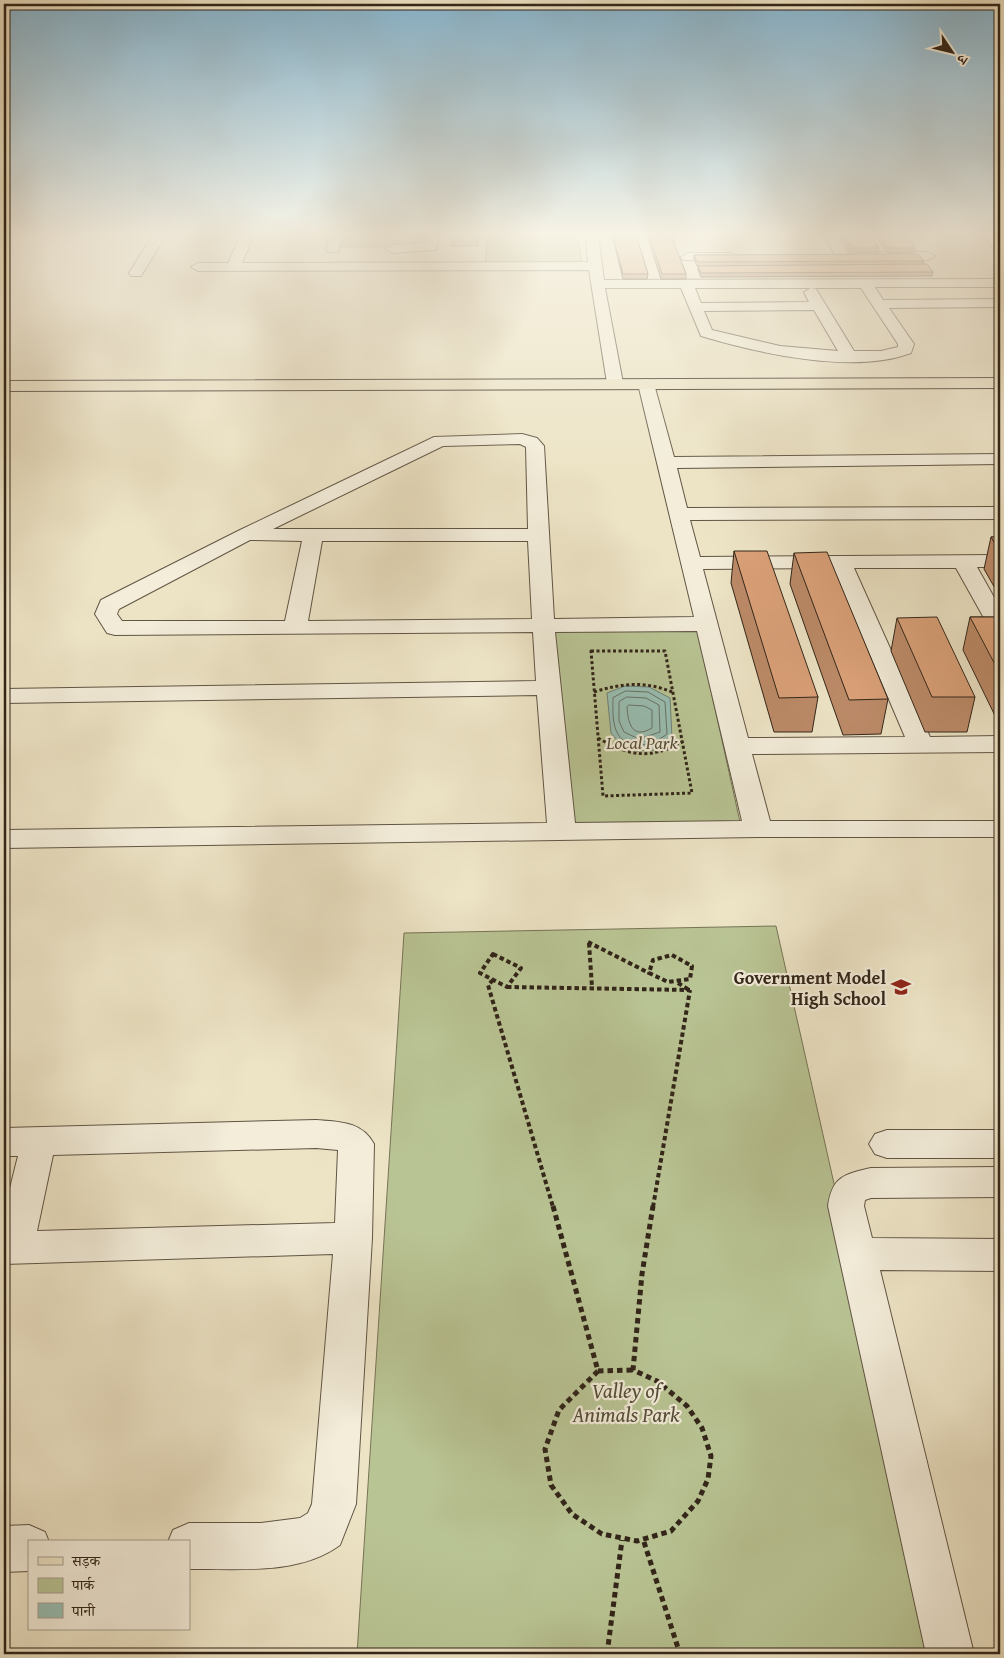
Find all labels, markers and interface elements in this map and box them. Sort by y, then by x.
north arrow [926,28,976,78]
text: उ [952,50,973,69]
park label: Local Park [605,729,679,756]
place label: Government Model High School [734,964,886,1012]
school or university icon: Government Model High School [890,976,912,998]
park label: Valley of Animals Park [571,1375,680,1430]
legend [28,1540,190,1630]
text: सड़क [71,1550,101,1571]
text: पार्क [71,1574,95,1595]
text: पानी [71,1600,96,1621]

